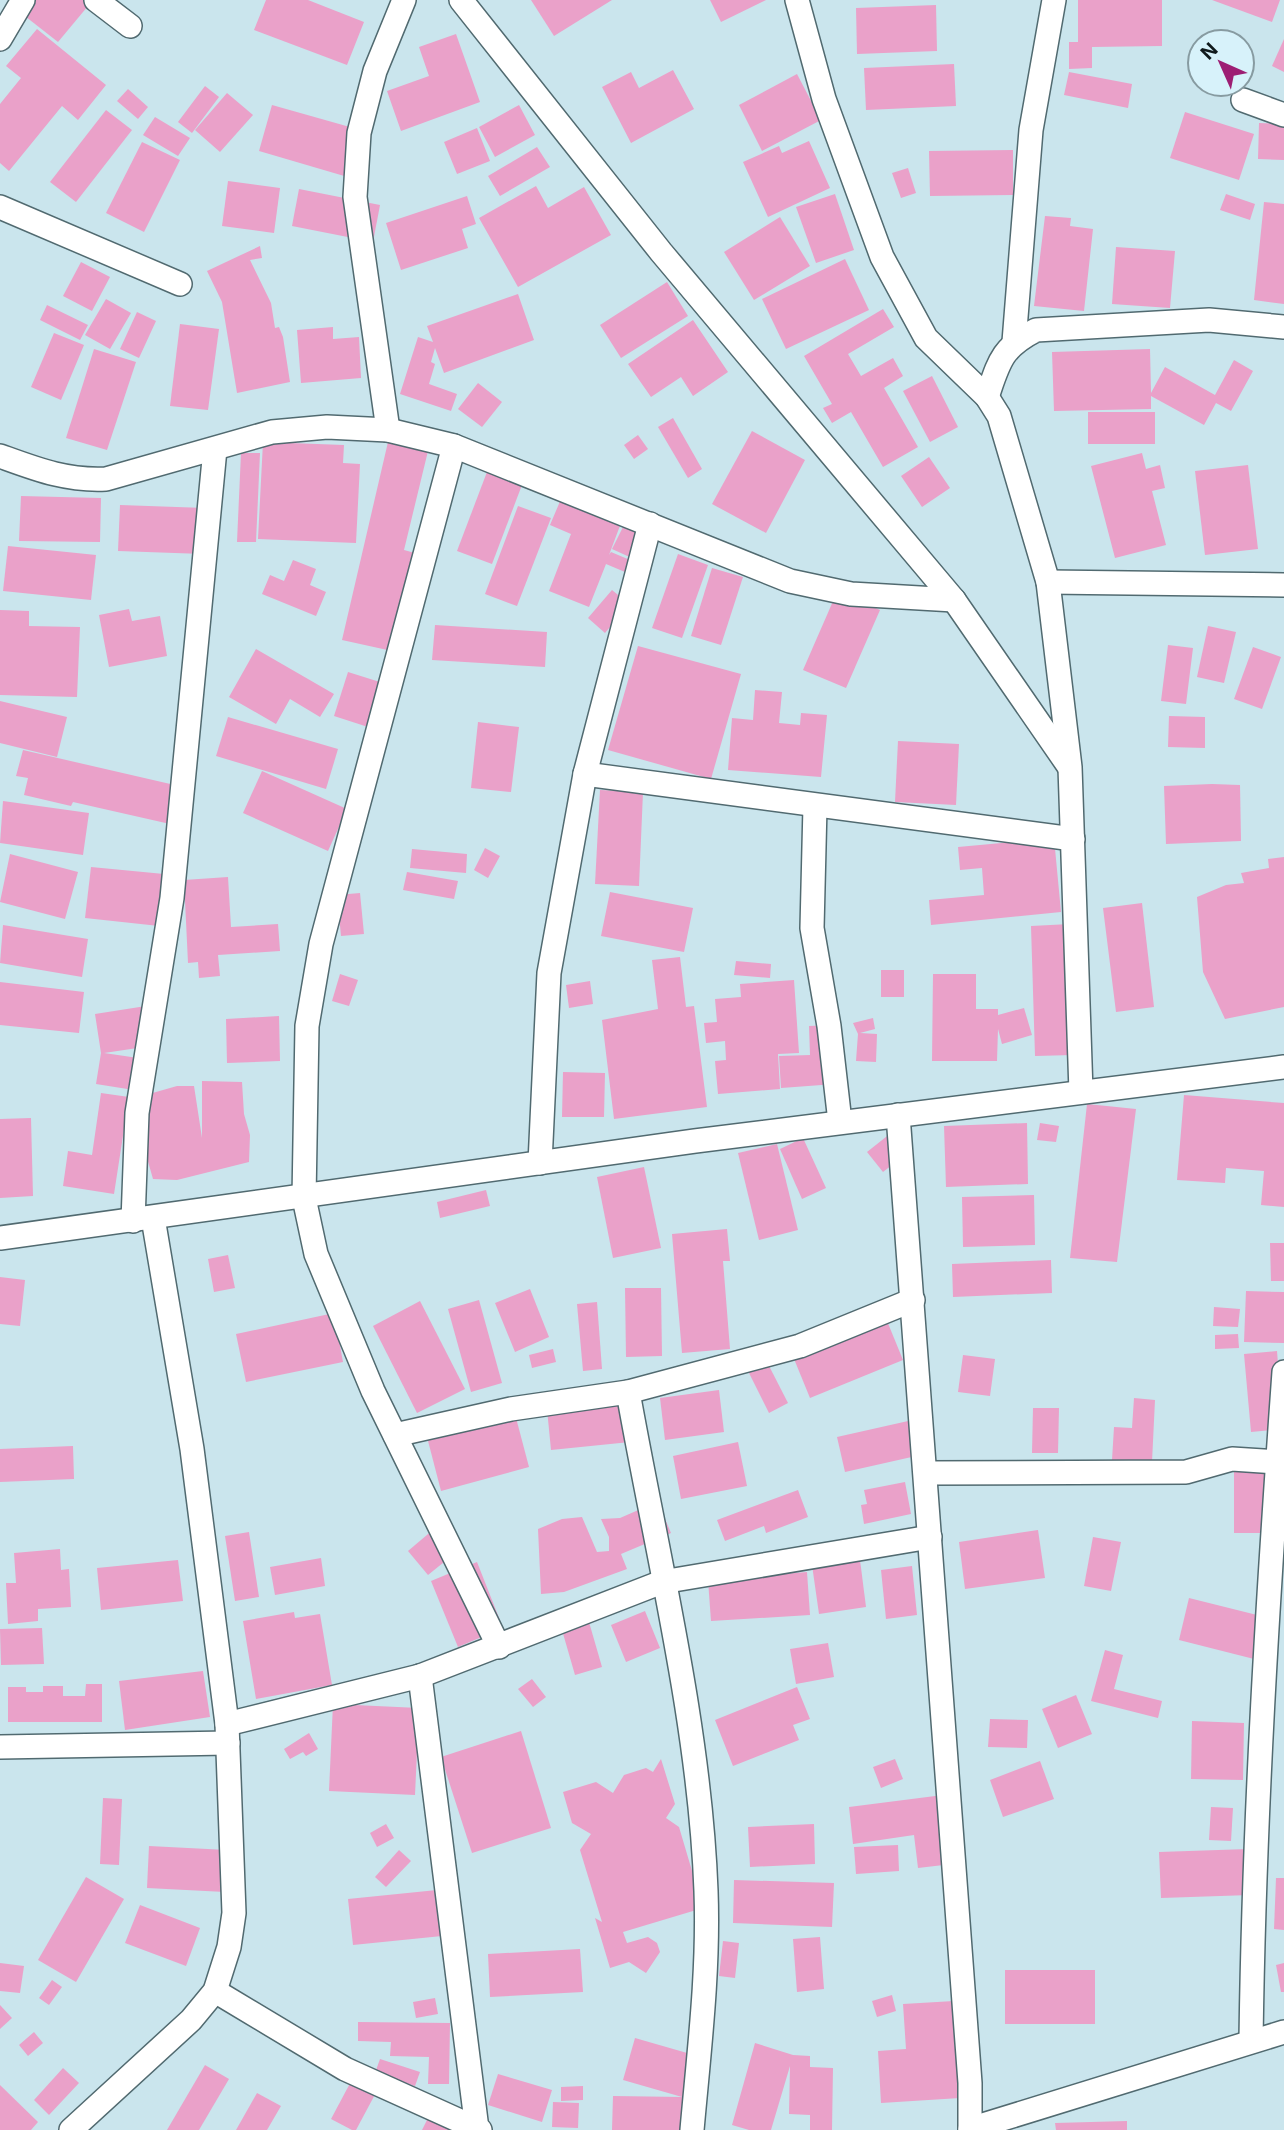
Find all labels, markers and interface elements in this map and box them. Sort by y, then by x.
north arrow [1186,28,1256,98]
text: N [1196,38,1223,65]

